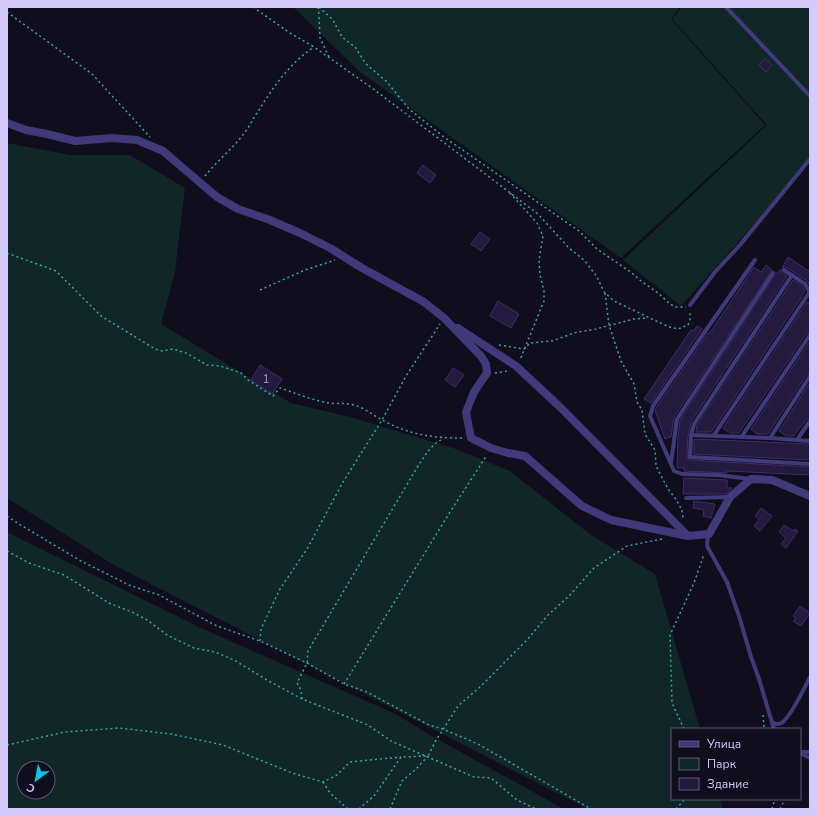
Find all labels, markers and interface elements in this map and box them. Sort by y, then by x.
house number: 1 [263,372,269,387]
legend [671,728,801,800]
text: Улица [706,736,741,752]
text: Парк [707,756,737,772]
north arrow [16,760,56,800]
text: Здание [707,776,749,792]
text: С [23,779,38,796]

